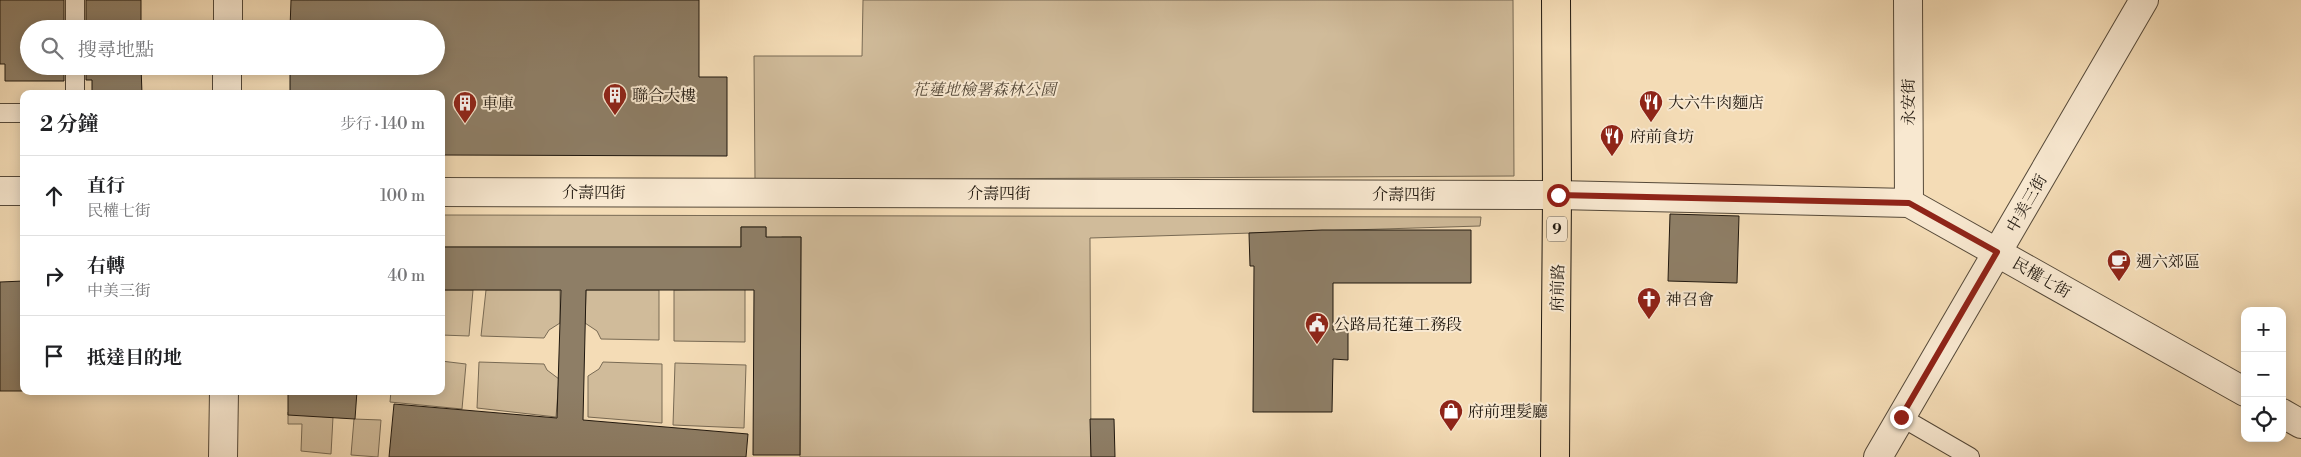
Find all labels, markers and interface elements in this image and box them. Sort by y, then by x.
search box [20,20,445,75]
icon: search [38,34,66,62]
text: 搜尋地點 [78,38,154,62]
street label: 永安街 [1899,78,1919,126]
park label: 花蓮地檢署森林公園 [912,80,1059,100]
building icon: 聯合大樓 [602,82,628,116]
place label: 聯合大樓 [632,86,696,106]
restaurant icon: 大六牛肉麵店 [1638,89,1664,123]
building icon: 車庫 [452,90,478,124]
place label: 大六牛肉麵店 [1668,93,1764,113]
place label: 車庫 [482,94,514,114]
text: 2 分鐘 [40,112,99,138]
text: 步行 · 140 m [340,114,425,134]
restaurant icon: 府前食坊 [1599,123,1625,157]
place label: 府前食坊 [1630,127,1694,147]
street label: 中美三街 [2002,171,2052,236]
text: 直行 [87,174,125,198]
icon: ahead [40,182,68,210]
street label: 介壽四街 [562,183,626,203]
street label: 介壽四街 [967,184,1031,204]
route start [1547,184,1570,207]
street label: 介壽四街 [1372,185,1436,205]
text: 100 m [380,186,425,206]
text: 民權七街 [87,201,151,221]
road number: 9 [1547,216,1567,242]
cafe icon: 週六郊區 [2106,248,2132,282]
place label: 週六郊區 [2136,252,2200,272]
street label: 民權七街 [2009,253,2074,303]
text: 右轉 [87,254,125,278]
icon: right [40,262,68,290]
street label: 府前路 [1548,264,1568,312]
text: 40 m [388,266,425,286]
text: 中美三街 [87,281,151,301]
church icon: 神召會 [1636,286,1662,320]
place label: 神召會 [1666,290,1714,310]
map controls [2241,307,2286,442]
button: + [2241,307,2286,352]
public building icon: 公路局花蓮工務段 [1304,311,1330,345]
place label: 公路局花蓮工務段 [1334,315,1462,335]
icon: arrive [40,342,68,370]
text: 抵達目的地 [87,346,182,370]
button: − [2241,352,2286,397]
button: locate [2241,397,2286,442]
shop icon: 府前理髮廳 [1438,398,1464,432]
place label: 府前理髮廳 [1468,402,1548,422]
route end [1890,406,1913,429]

